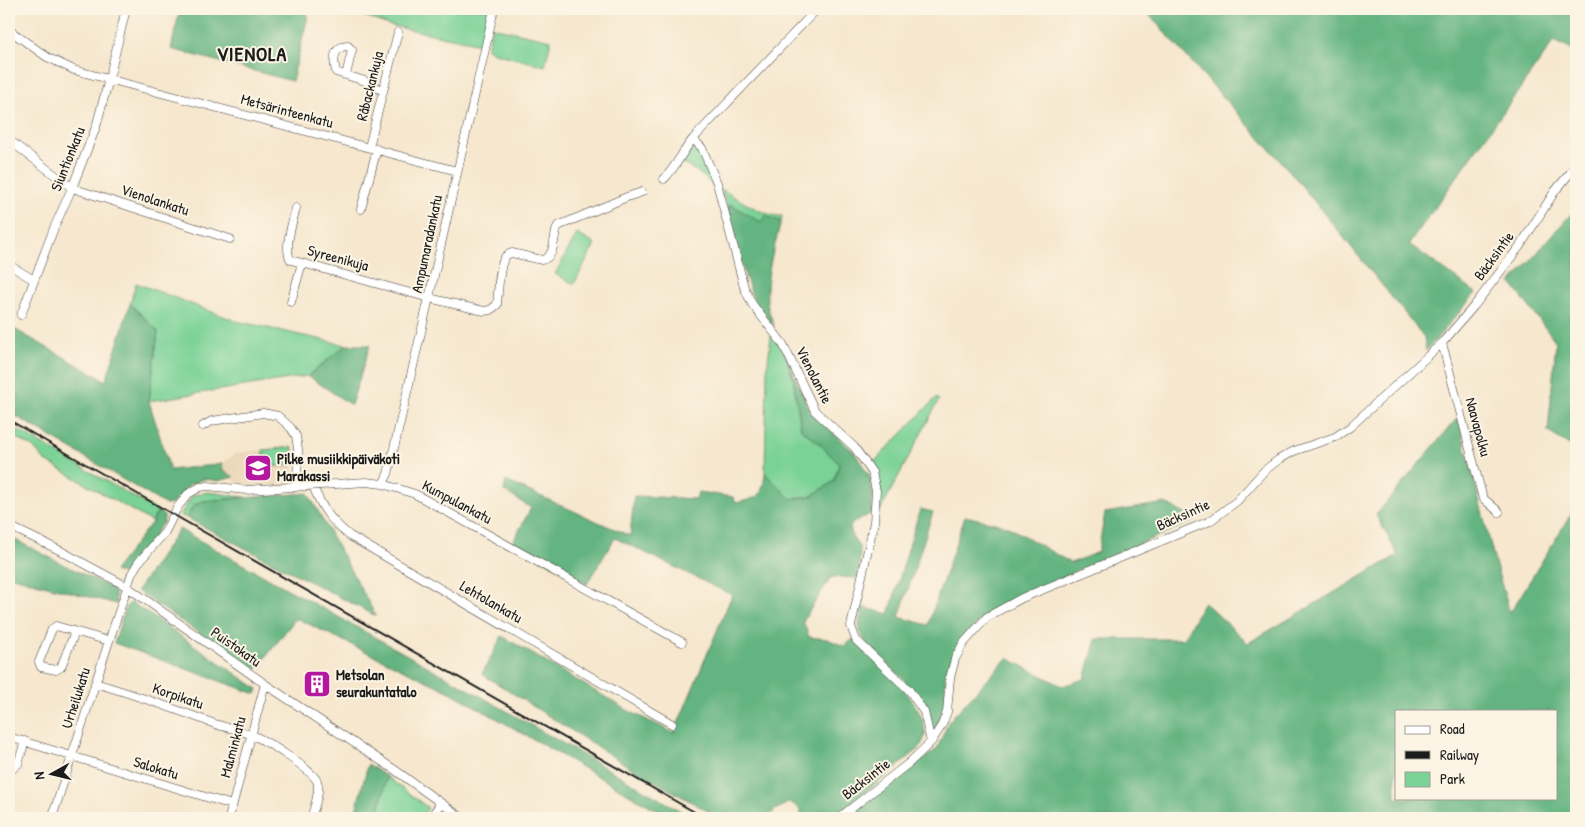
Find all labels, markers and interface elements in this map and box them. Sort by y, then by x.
district label: VIENOLA [217,40,287,67]
street label: Råbackankuja [351,49,388,123]
street label: Metsärinteenkatu [239,88,336,133]
street label: Siuntionkatu [45,124,90,194]
street label: Vienolankatu [118,179,192,220]
street label: Ampumaradankatu [406,193,447,295]
street label: Bäcksintie [1469,227,1519,285]
street label: Syreenikuja [305,239,371,276]
street label: Vienolantie [791,343,838,407]
street label: Naavapolku [1461,395,1496,459]
place label: Pilke musiikkipäiväkoti Marakassi [277,448,400,486]
school or university icon: Pilke musiikkipäiväkoti Marakassi [243,453,273,483]
street label: Kumpulankatu [419,474,496,529]
street label: Bäcksintie [1153,494,1213,536]
street label: Lehtolankatu [456,575,526,628]
street label: Puistokatu [207,622,266,671]
place label: Metsolan seurakuntatalo [336,664,417,702]
street label: Urheilukatu [56,665,95,731]
building icon: Metsolan seurakuntatalo [302,669,332,699]
street label: Korpikatu [150,677,207,714]
legend [1395,710,1558,800]
street label: Malminkatu [214,714,251,780]
text: Road [1440,718,1465,739]
text: Railway [1440,744,1479,765]
north arrow [28,750,78,800]
street label: Salokatu [131,751,181,784]
street label: Bäcksintie [837,753,894,804]
text: Park [1440,768,1465,789]
text: N [29,770,49,781]

